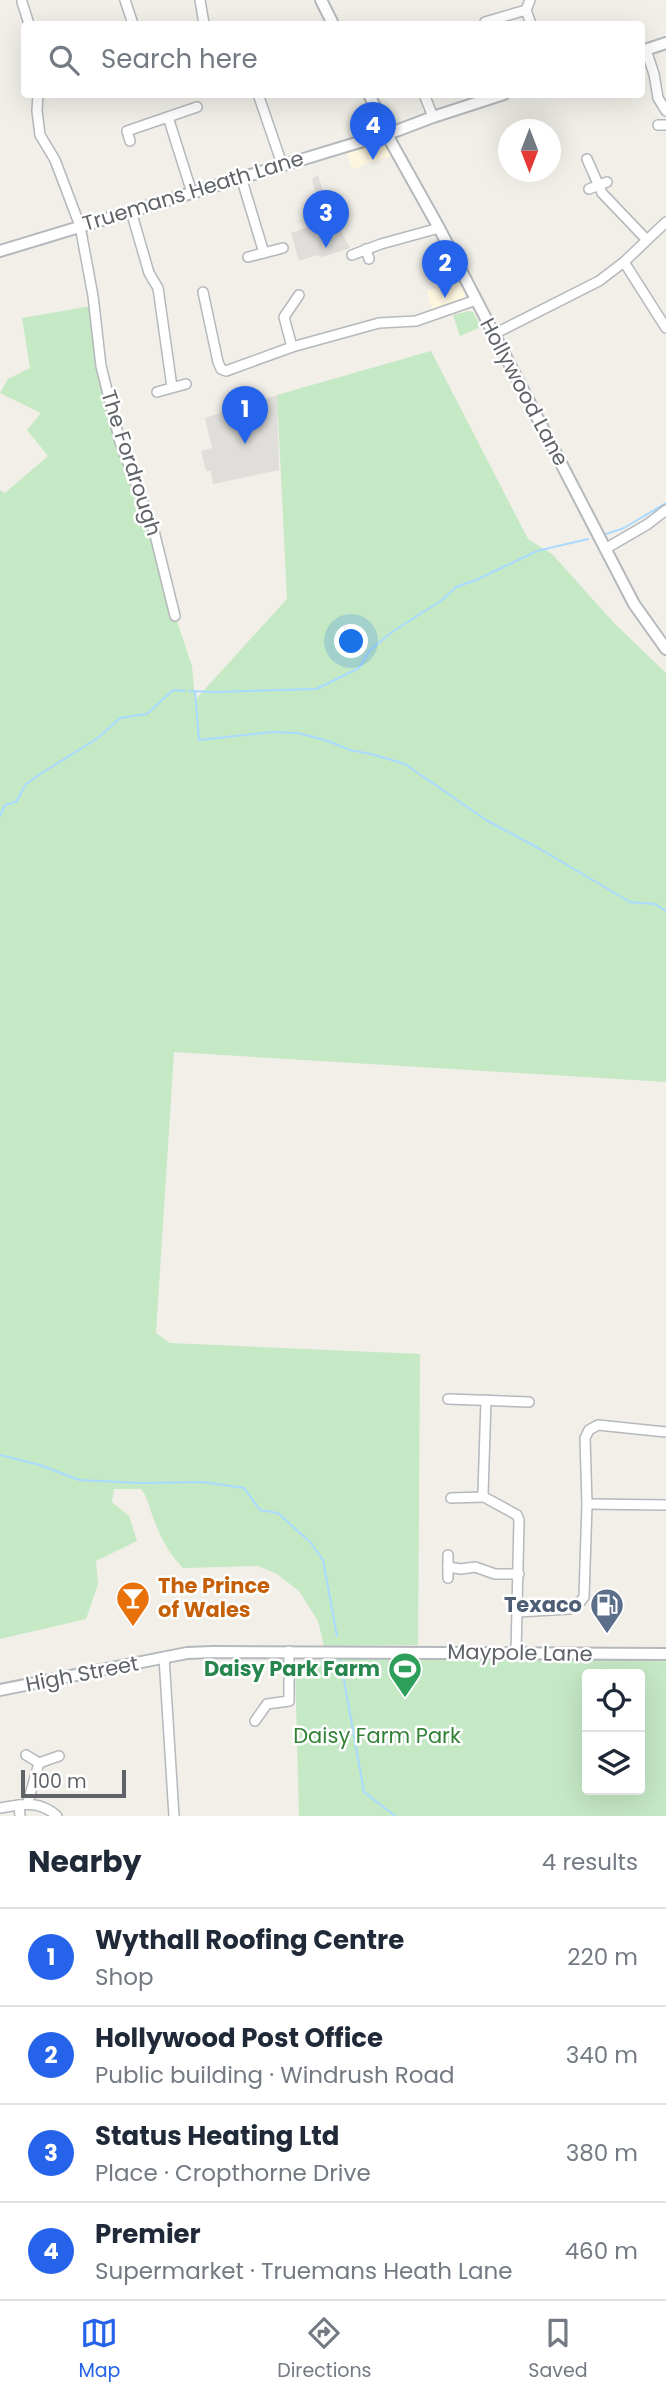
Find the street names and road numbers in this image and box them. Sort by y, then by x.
street label: Truemans Heath Lane [79,143,307,238]
street label: Hollywood Lane [473,313,576,471]
street label: The Fordrough [94,386,169,540]
street label: Maypole Lane [447,1637,593,1668]
street label: High Street [23,1648,141,1699]

